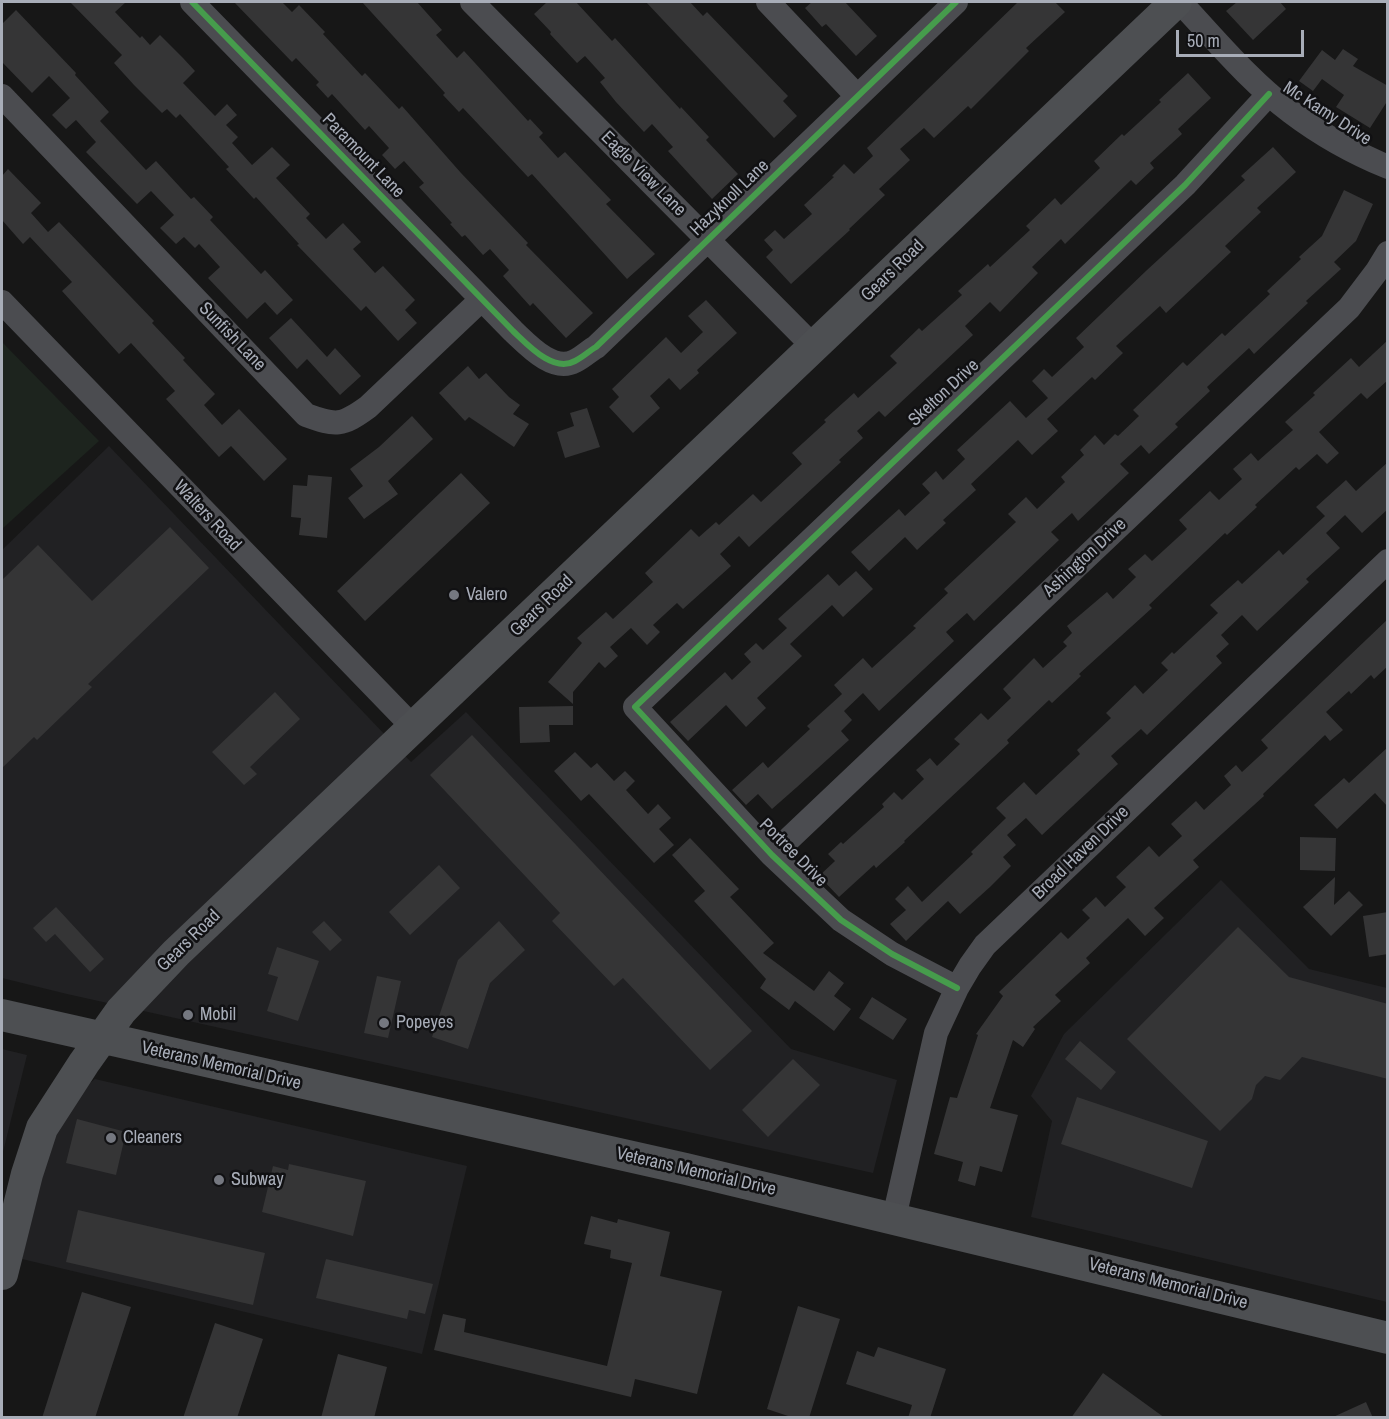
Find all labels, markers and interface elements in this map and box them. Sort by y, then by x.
scale bar [1179,18,1306,56]
text: 50 m [1187,28,1220,53]
street label: Mc Kamy Drive [1279,77,1375,151]
street label: Paramount Lane [317,109,409,203]
street label: Eagle View Lane [596,127,690,221]
street label: Hazyknoll Lane [686,155,774,241]
street label: Gears Road [857,236,929,306]
street label: Sunfish Lane [194,298,270,376]
street label: Skelton Drive [904,355,984,431]
street label: Walters Road [169,476,245,556]
street label: Ashington Drive [1039,514,1131,602]
street label: Gears Road [506,571,578,641]
place label: Valero [466,584,508,606]
marker: Valero [447,588,461,602]
street label: Broad Haven Drive [1028,802,1134,904]
street label: Portree Drive [754,814,832,892]
street label: Gears Road [153,906,225,976]
place label: Mobil [200,1004,236,1026]
marker: Mobil [181,1008,195,1022]
place label: Popeyes [396,1012,453,1034]
marker: Popeyes [377,1016,391,1030]
street label: Veterans Memorial Drive [139,1037,303,1095]
place label: Cleaners [123,1127,182,1149]
marker: Cleaners [104,1131,118,1145]
street label: Veterans Memorial Drive [614,1143,778,1201]
place label: Subway [231,1169,284,1191]
marker: Subway [212,1173,226,1187]
street label: Veterans Memorial Drive [1086,1254,1250,1314]

